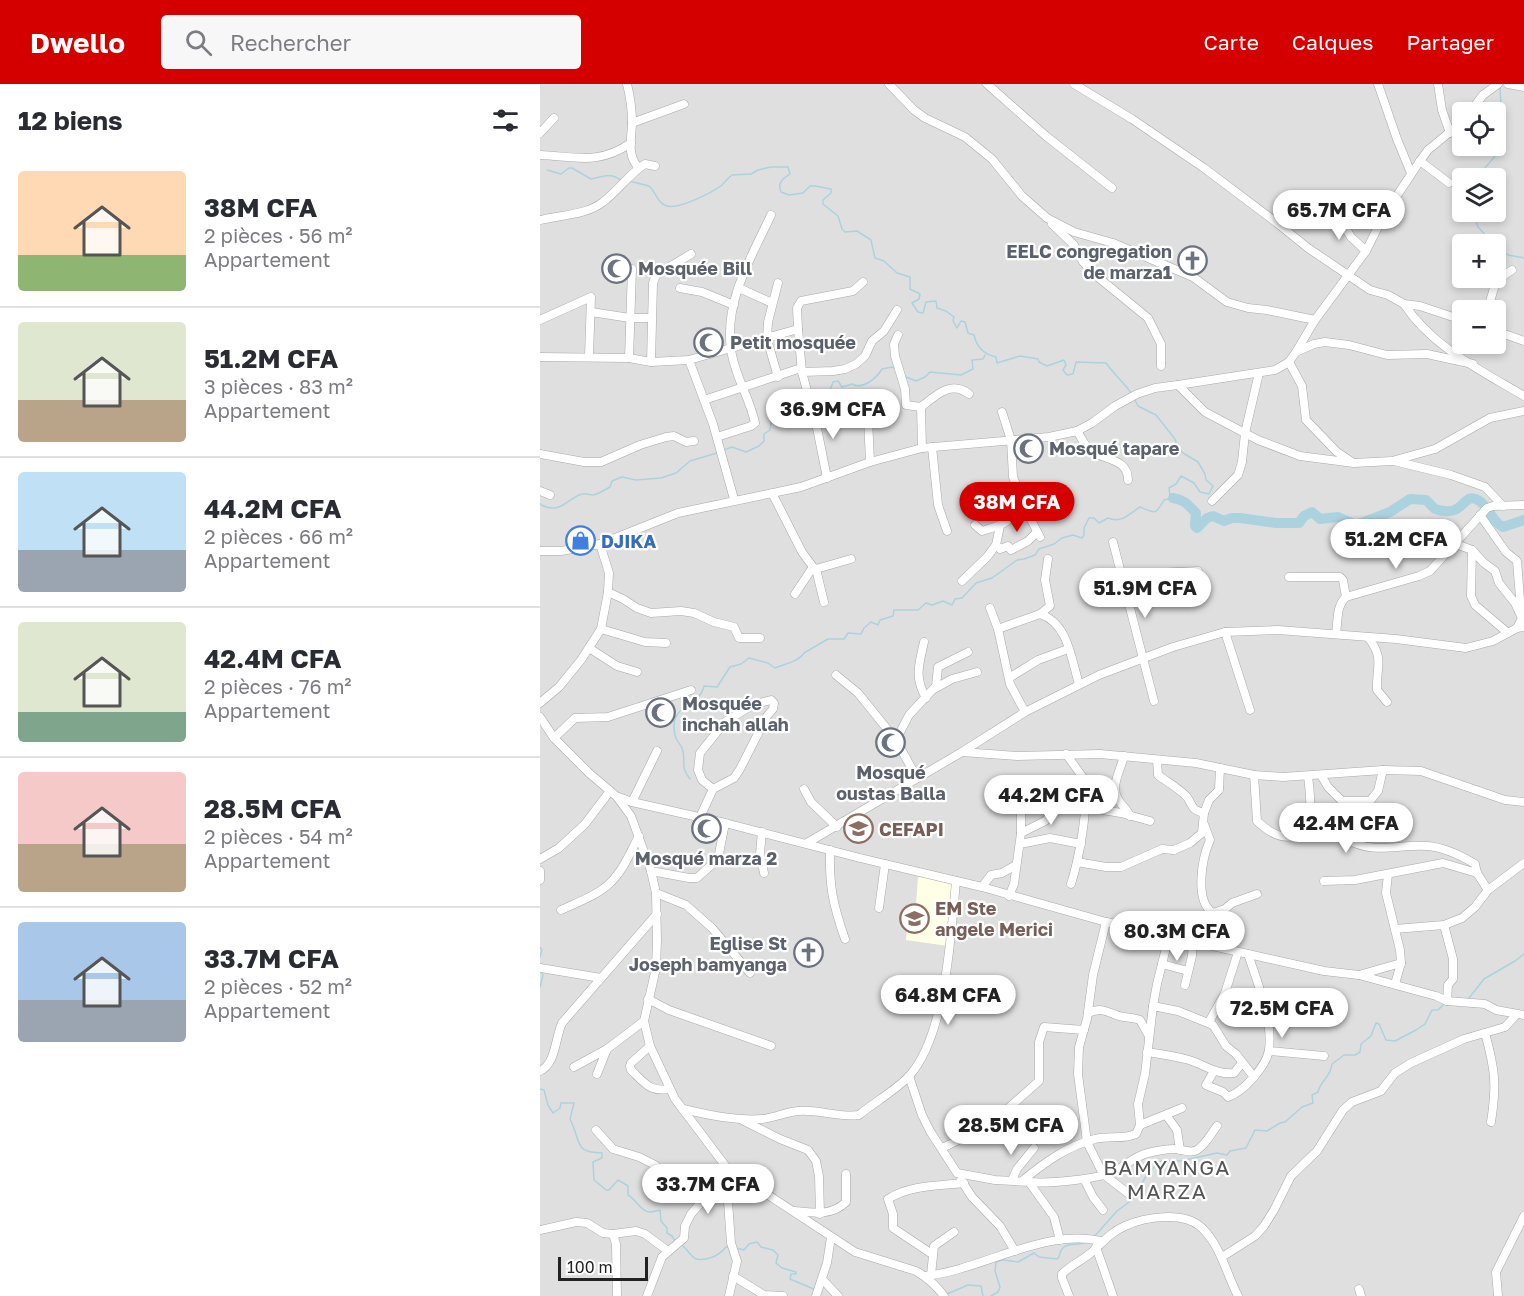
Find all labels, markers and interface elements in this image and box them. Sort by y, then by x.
search box [161,15,581,69]
text: Dwello [30,26,125,59]
icon: search [182,26,215,59]
text: Rechercher [230,29,351,56]
text: Carte [1203,29,1259,55]
text: Calques [1292,29,1373,55]
text: Partager [1406,29,1494,55]
map controls [1452,102,1506,354]
button: locate [1452,102,1506,156]
icon: filters [489,104,522,137]
text: 12 biens [18,105,123,136]
button: layers [1452,168,1506,222]
pin: 65.7M CFA [1270,190,1408,241]
text: 38M CFA [204,192,317,223]
icon: home [66,195,138,267]
text: 65.7M CFA [1287,197,1391,221]
text: 2 pièces · 56 m² [204,223,353,247]
button: + [1452,234,1506,288]
place label: EELC congregation de marza1 [1006,240,1172,283]
church icon: EELC congregation de marza1 [1177,245,1209,277]
text: Appartement [204,247,331,271]
mosque icon: Mosquée Bill [601,252,633,284]
place label: Mosquée Bill [638,257,752,279]
button: − [1452,300,1506,354]
mosque icon: Petit mosquée [693,326,725,358]
place label: Petit mosquée [730,331,856,353]
text: 51.2M CFA [204,343,338,374]
icon: home [66,346,138,418]
text: 3 pièces · 83 m² [204,374,353,398]
pin: 36.9M CFA [764,389,902,440]
text: 36.9M CFA [780,396,886,420]
text: Appartement [204,398,331,422]
mosque icon: Mosqué tapare [1012,432,1044,464]
place label: Mosqué tapare [1049,437,1180,459]
pin: 38M CFA [962,482,1072,533]
text: 38M CFA [973,489,1061,513]
text: 44.2M CFA [204,493,341,524]
icon: home [66,496,138,568]
pin: 51.2M CFA [1327,519,1465,570]
text: 2 pièces · 66 m² [204,524,353,548]
shop icon: DJIKA [564,525,596,557]
text: 51.2M CFA [1344,526,1448,550]
place label: DJIKA [601,530,657,552]
text: Appartement [204,548,331,572]
pin: 51.9M CFA [1076,568,1214,619]
text: 51.9M CFA [1093,575,1197,599]
text: 42.4M CFA [204,643,341,674]
icon: home [66,646,138,718]
text: 2 pièces · 76 m² [204,674,352,698]
place label: Mosquée inchah allah [682,692,789,735]
mosque icon: Mosquée inchah allah [645,697,677,729]
text: Appartement [204,698,331,722]
mosque icon: Mosqué oustas Balla [875,727,907,759]
place label: Mosqué oustas Balla [836,761,946,804]
pin: 44.2M CFA [982,775,1120,826]
text: 44.2M CFA [998,782,1104,806]
text: 28.5M CFA [204,793,341,824]
icon: home [66,796,138,868]
pin: 42.4M CFA [1277,803,1415,854]
text: 42.4M CFA [1293,810,1399,834]
mosque icon: Mosqué marza 2 [690,813,722,845]
school or university icon: CEFAPI [842,813,874,845]
place label: CEFAPI [879,818,944,840]
text: 2 pièces · 54 m² [204,824,353,848]
place label: Mosqué marza 2 [635,847,777,869]
text: Appartement [204,848,331,872]
place label: EM Ste angele Merici [935,897,1053,940]
school or university icon: EM Ste angele Merici [898,902,930,934]
pin: 80.3M CFA [1108,911,1246,962]
text: 80.3M CFA [1124,918,1230,942]
place label: Eglise St Joseph bamyanga [629,932,787,975]
church icon: Eglise St Joseph bamyanga [792,937,824,969]
text: 33.7M CFA [204,943,339,974]
icon: home [66,946,138,1018]
text: 2 pièces · 52 m² [204,974,352,998]
pin: 64.8M CFA [879,975,1017,1026]
text: 64.8M CFA [895,982,1001,1006]
pin: 72.5M CFA [1213,988,1351,1039]
text: 72.5M CFA [1230,995,1334,1019]
text: Appartement [204,998,331,1022]
pin: 28.5M CFA [942,1105,1080,1156]
text: 28.5M CFA [958,1112,1064,1136]
district label: BAMYANGA MARZA [1103,1154,1231,1204]
pin: 33.7M CFA [639,1164,777,1215]
text: 33.7M CFA [656,1171,760,1195]
scale bar [558,1254,648,1282]
text: 100 m [567,1257,613,1277]

